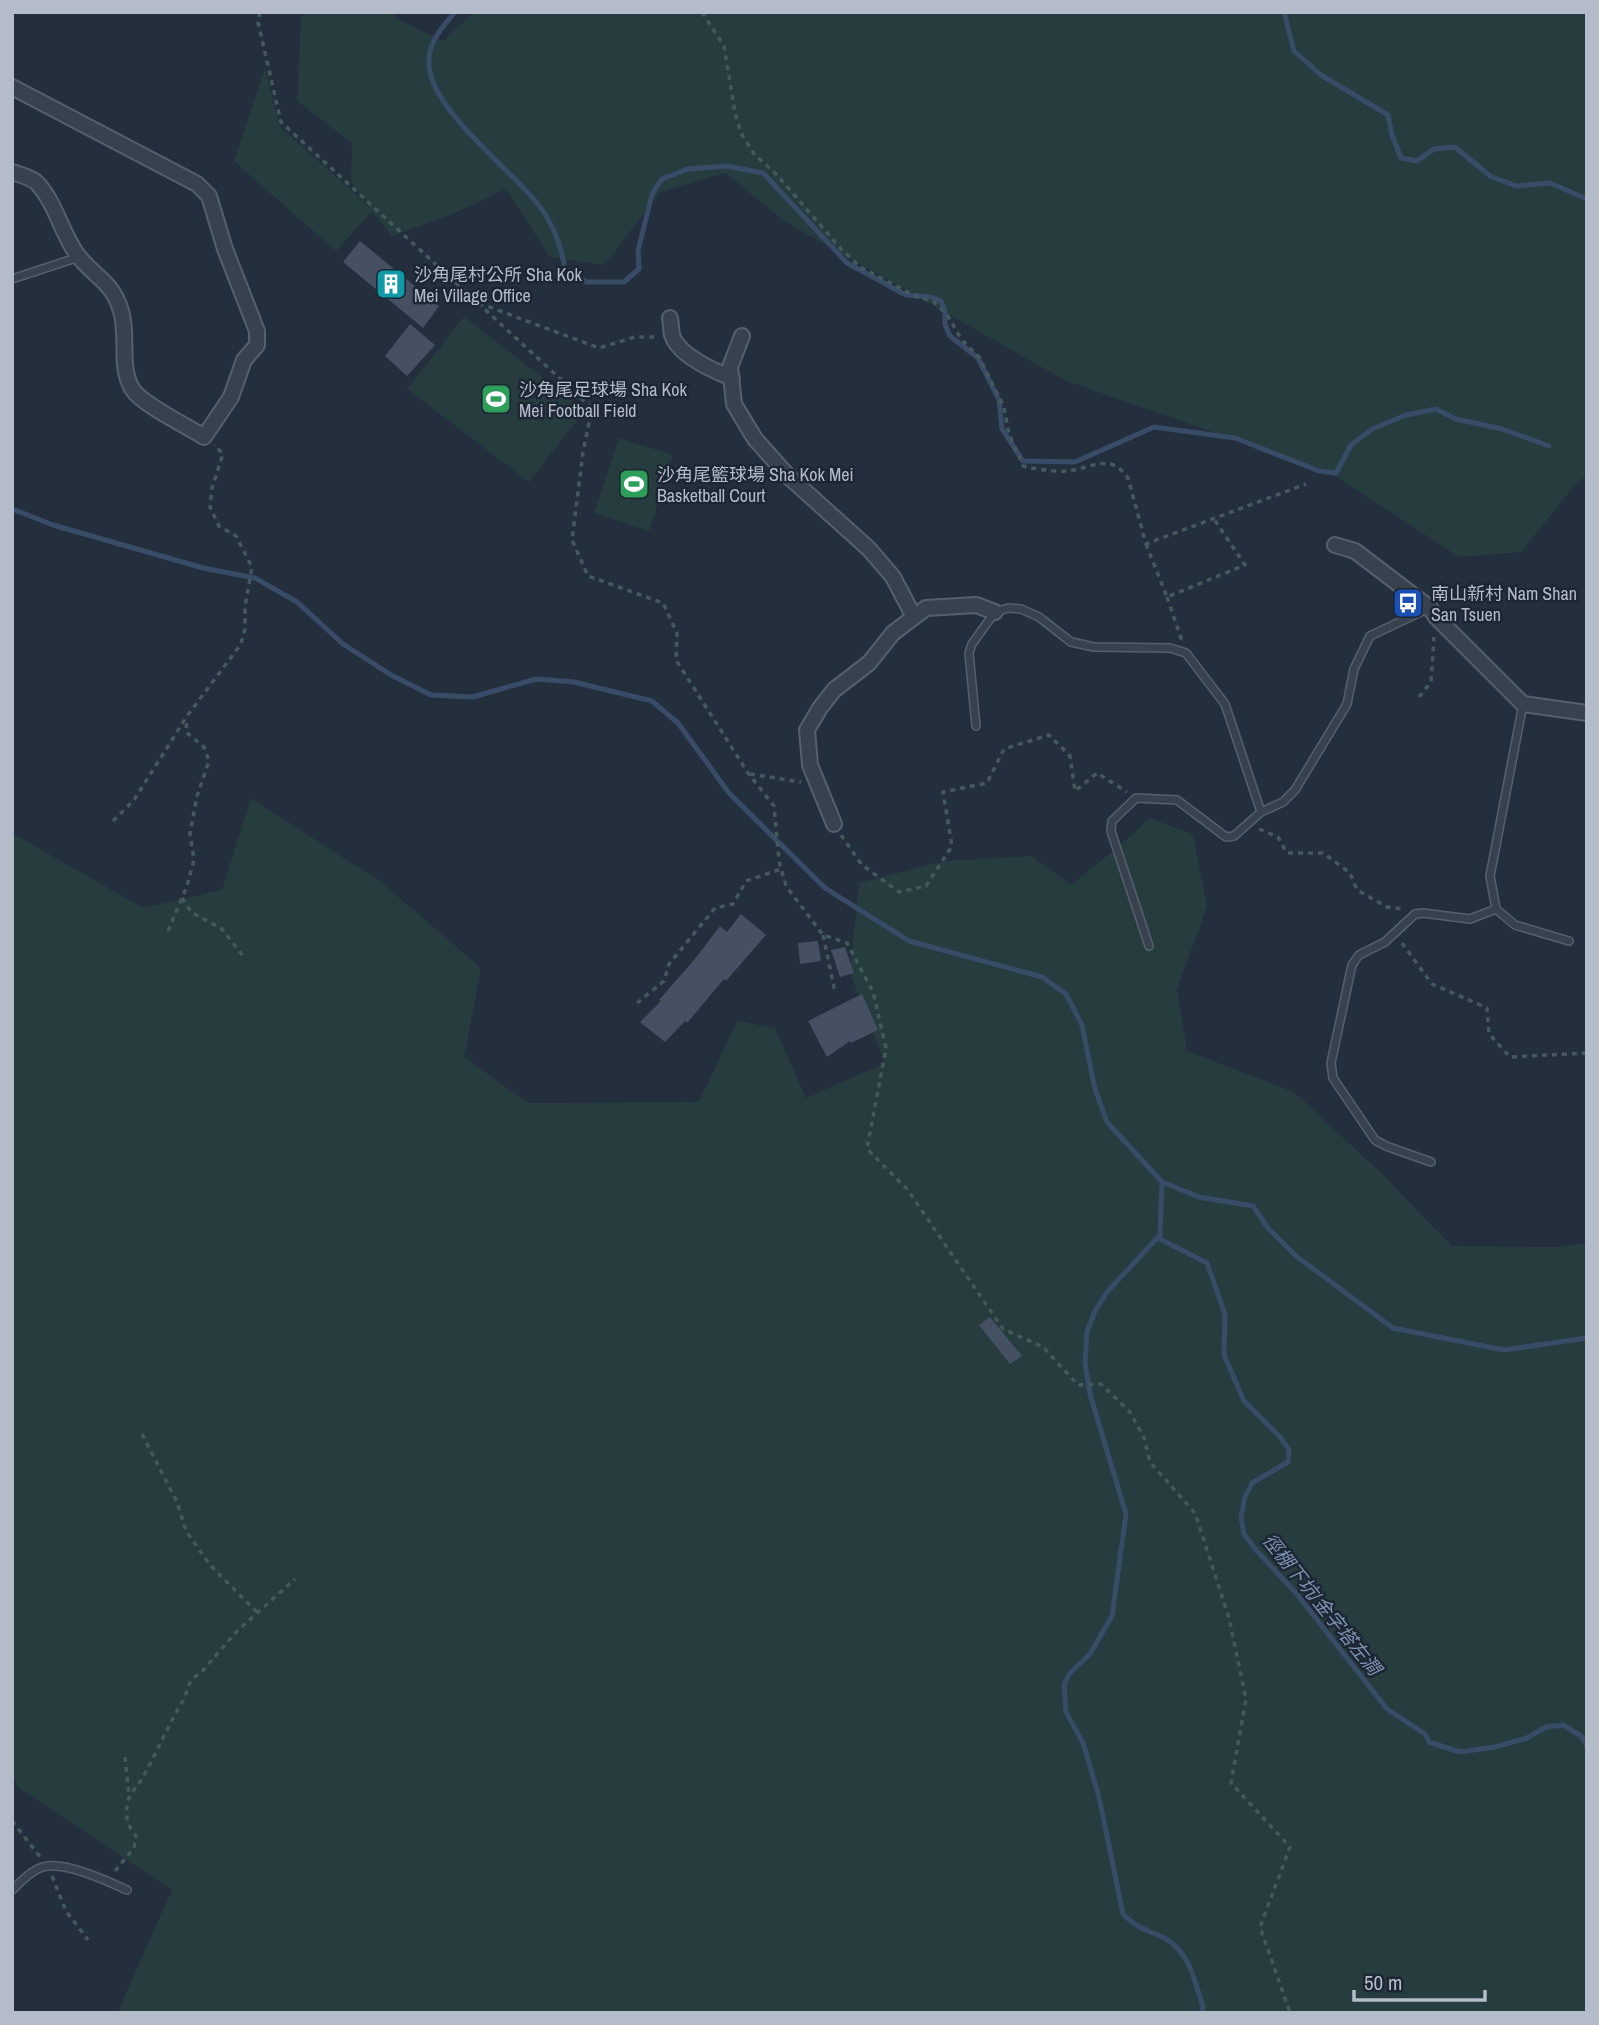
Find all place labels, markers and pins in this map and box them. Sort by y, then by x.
place label: 沙角尾村公所 Sha Kok Mei Village Office [414,262,583,308]
building icon: 沙角尾村公所 Sha Kok Mei Village Office [374,267,408,301]
place label: 沙角尾足球場 Sha Kok Mei Football Field [519,377,688,423]
sports icon: 沙角尾足球場 Sha Kok Mei Football Field [479,382,513,416]
place label: 沙角尾籃球場 Sha Kok Mei Basketball Court [657,462,854,508]
sports icon: 沙角尾籃球場 Sha Kok Mei Basketball Court [617,467,651,501]
place label: 南山新村 Nam Shan San Tsuen [1431,581,1577,627]
bus stop icon: 南山新村 Nam Shan San Tsuen [1391,586,1425,620]

